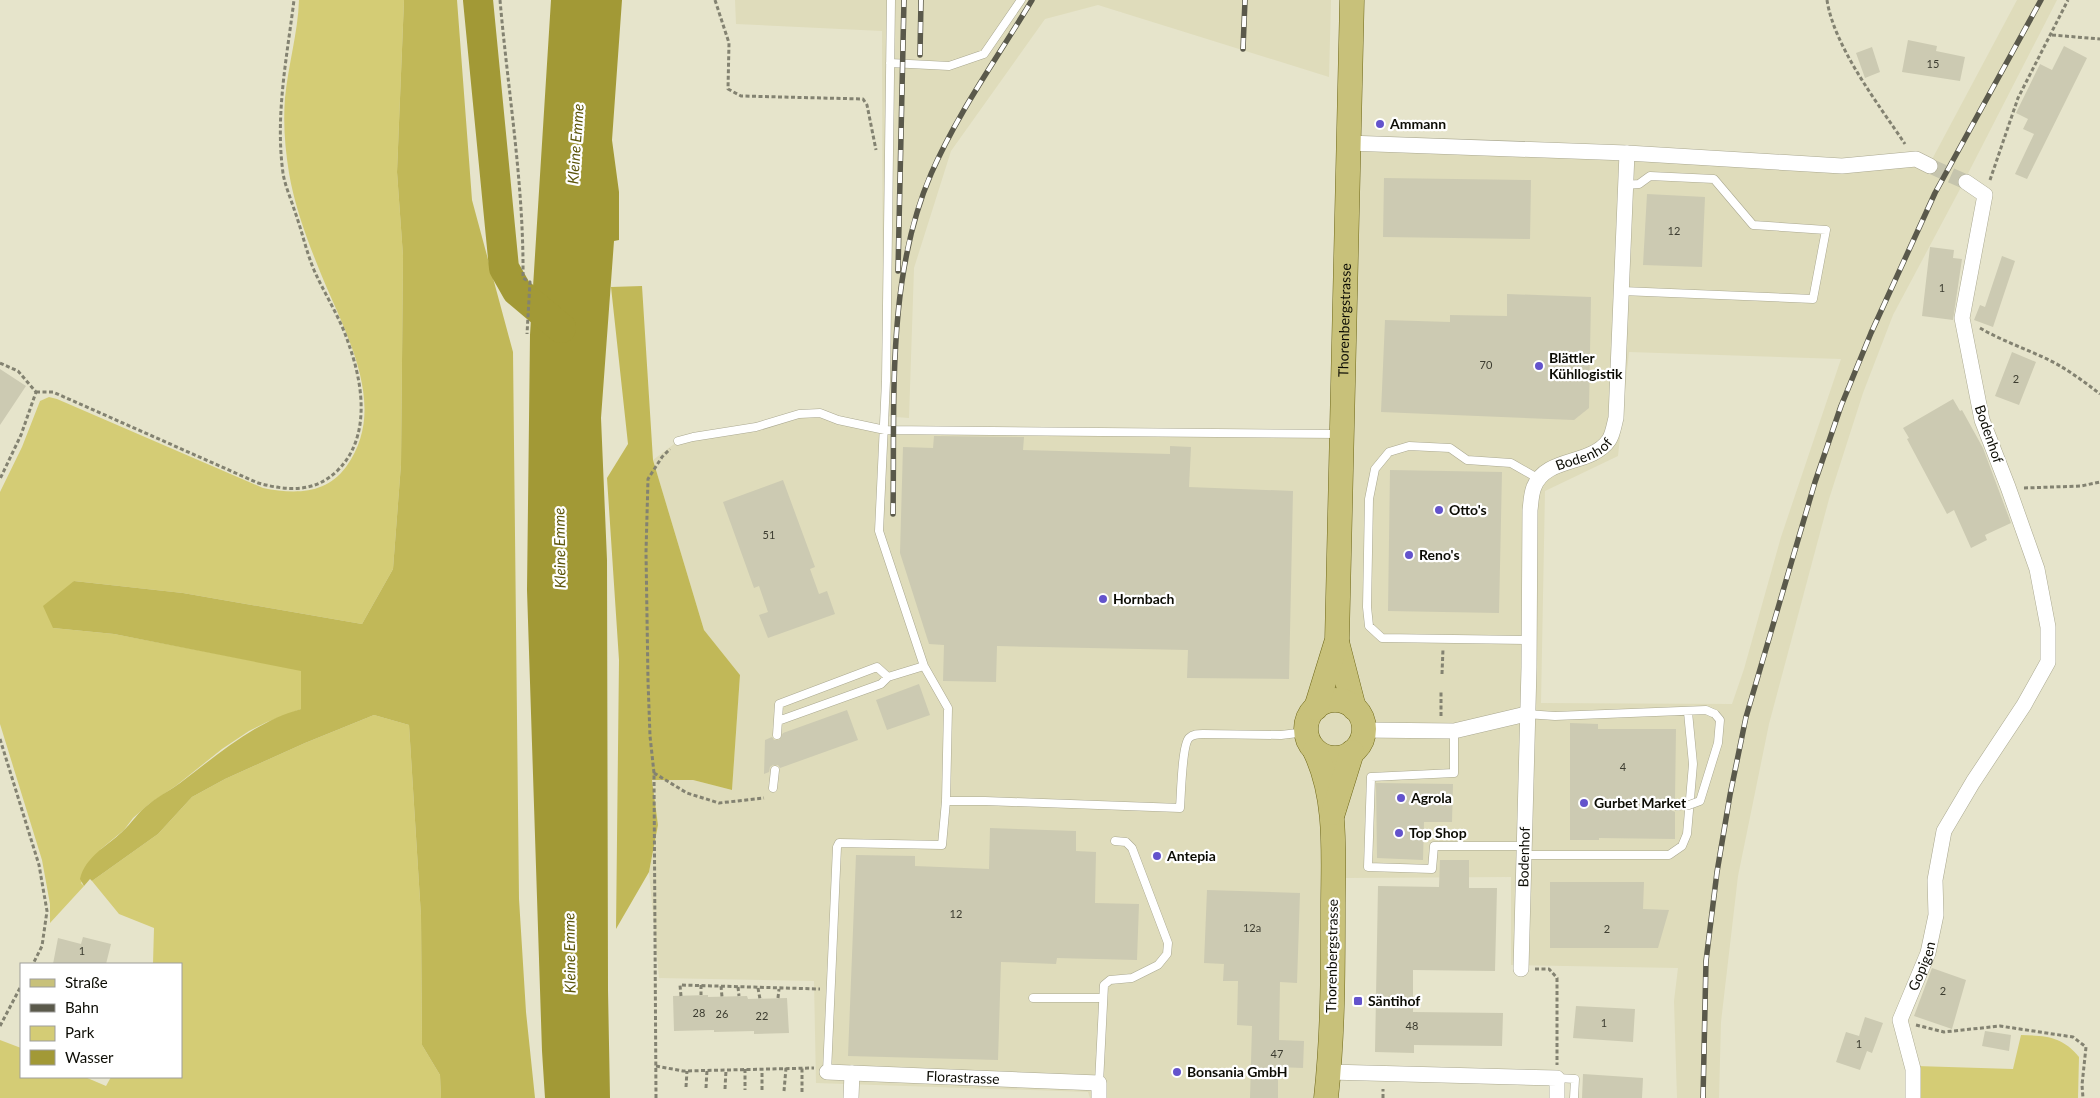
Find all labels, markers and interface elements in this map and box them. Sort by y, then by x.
house number: 15 [1927,57,1939,70]
water label: Kleine Emme [563,103,587,185]
place label: Ammann [1389,115,1446,132]
marker: Ammann [1374,118,1386,130]
house number: 12 [1668,224,1680,237]
street label: Thorenbergstrasse [1334,263,1354,377]
house number: 1 [1939,281,1945,294]
place label: Blättler Kühllogistik [1549,349,1623,382]
house number: 70 [1480,358,1493,371]
marker: Blättler Kühllogistik [1533,360,1545,372]
house number: 2 [2013,372,2019,385]
street label: Bodenhof [1972,402,2007,465]
street label: Bodenhof [1553,434,1616,474]
place label: Otto's [1449,501,1487,518]
marker: Otto's [1433,504,1445,516]
water label: Kleine Emme [549,508,569,588]
house number: 51 [763,528,775,541]
place label: Reno's [1419,546,1460,563]
marker: Reno's [1403,549,1415,561]
place label: Hornbach [1113,590,1175,607]
marker: Hornbach [1097,593,1109,605]
house number: 4 [1620,760,1627,773]
place label: Agrola [1410,789,1452,806]
marker: Agrola [1395,792,1407,804]
place label: Gurbet Market [1594,794,1687,811]
marker: Gurbet Market [1578,797,1590,809]
place label: Top Shop [1409,824,1467,841]
street label: Bodenhof [1514,826,1533,887]
marker: Top Shop [1393,827,1405,839]
place label: Antepia [1166,847,1216,864]
marker: Antepia [1151,850,1163,862]
street label: Thorenbergstrasse [1322,899,1341,1013]
house number: 12 [950,907,962,920]
water label: Kleine Emme [559,913,579,993]
house number: 12a [1243,921,1261,934]
house number: 2 [1604,922,1610,935]
street label: Gopigen [1904,940,1938,993]
house number: 1 [79,944,85,957]
legend [20,963,182,1078]
text: Straße [65,973,108,991]
house number: 2 [1940,984,1946,997]
place label: Säntihof [1368,992,1420,1009]
marker: Säntihof [1352,995,1364,1007]
text: Bahn [65,998,99,1016]
house number: 28 [693,1006,705,1019]
house number: 26 [716,1007,728,1020]
house number: 22 [756,1009,768,1022]
house number: 1 [1601,1016,1607,1029]
house number: 48 [1406,1019,1418,1032]
text: Park [65,1023,95,1041]
house number: 1 [1856,1037,1862,1050]
house number: 47 [1271,1047,1283,1060]
text: Wasser [65,1048,114,1066]
place label: Bonsania GmbH [1187,1063,1288,1080]
marker: Bonsania GmbH [1171,1066,1183,1078]
street label: Florastrasse [926,1067,1000,1087]

